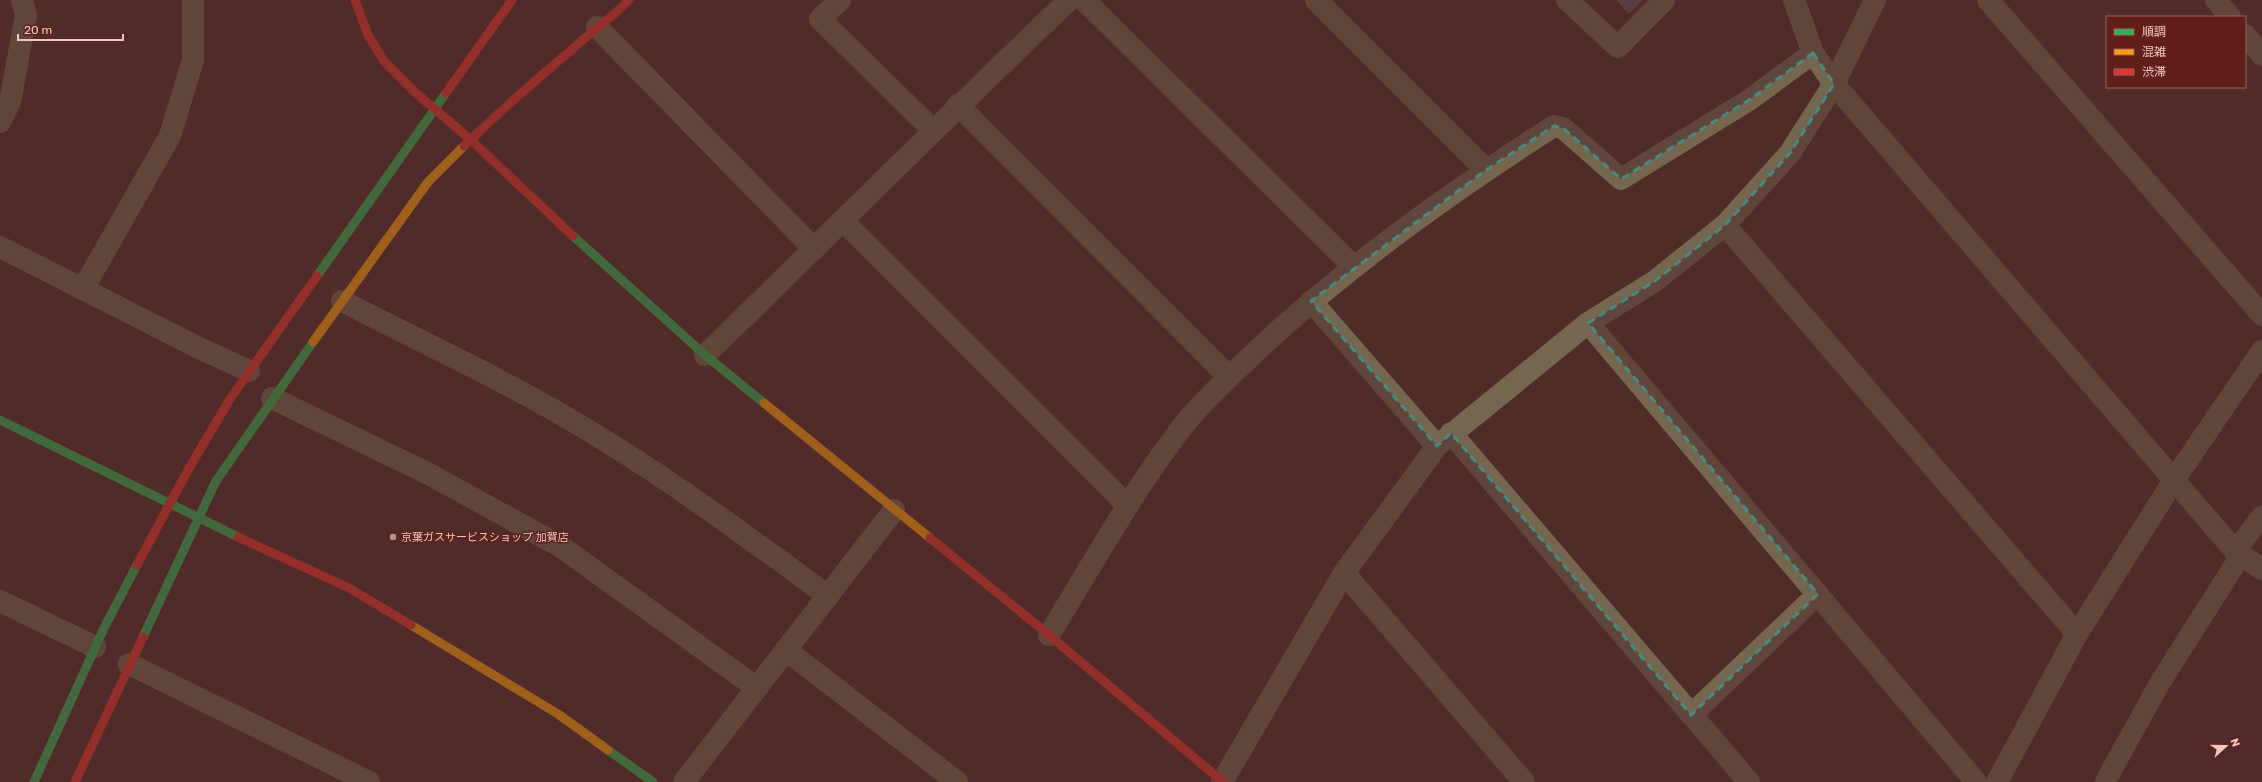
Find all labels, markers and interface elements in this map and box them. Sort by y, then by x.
scale bar [18,16,123,42]
legend [2106,16,2246,88]
text: 20 m [24,23,52,37]
text: 順調 [2142,25,2166,39]
text: 混雑 [2142,45,2166,59]
text: 渋滞 [2142,65,2166,79]
place label: 京葉ガスサービスショップ 加賀店 [401,531,569,544]
marker: 京葉ガスサービスショップ 加賀店 [388,532,398,542]
north arrow [2206,726,2246,766]
text: N [2227,737,2242,749]

